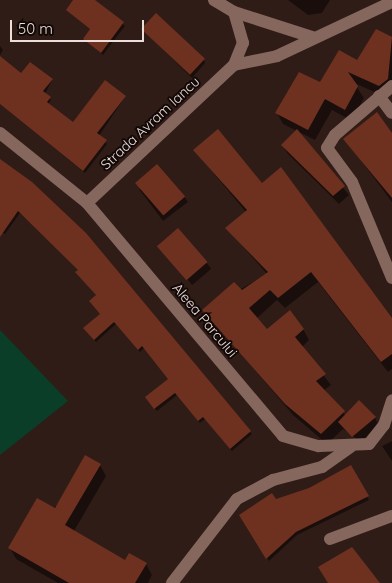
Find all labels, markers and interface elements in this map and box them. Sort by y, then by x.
scale bar [12,10,146,42]
text: 50 m [18,19,53,38]
street label: Strada Avram Iancu [97,73,203,173]
street label: Aleea Parcului [169,280,241,360]

